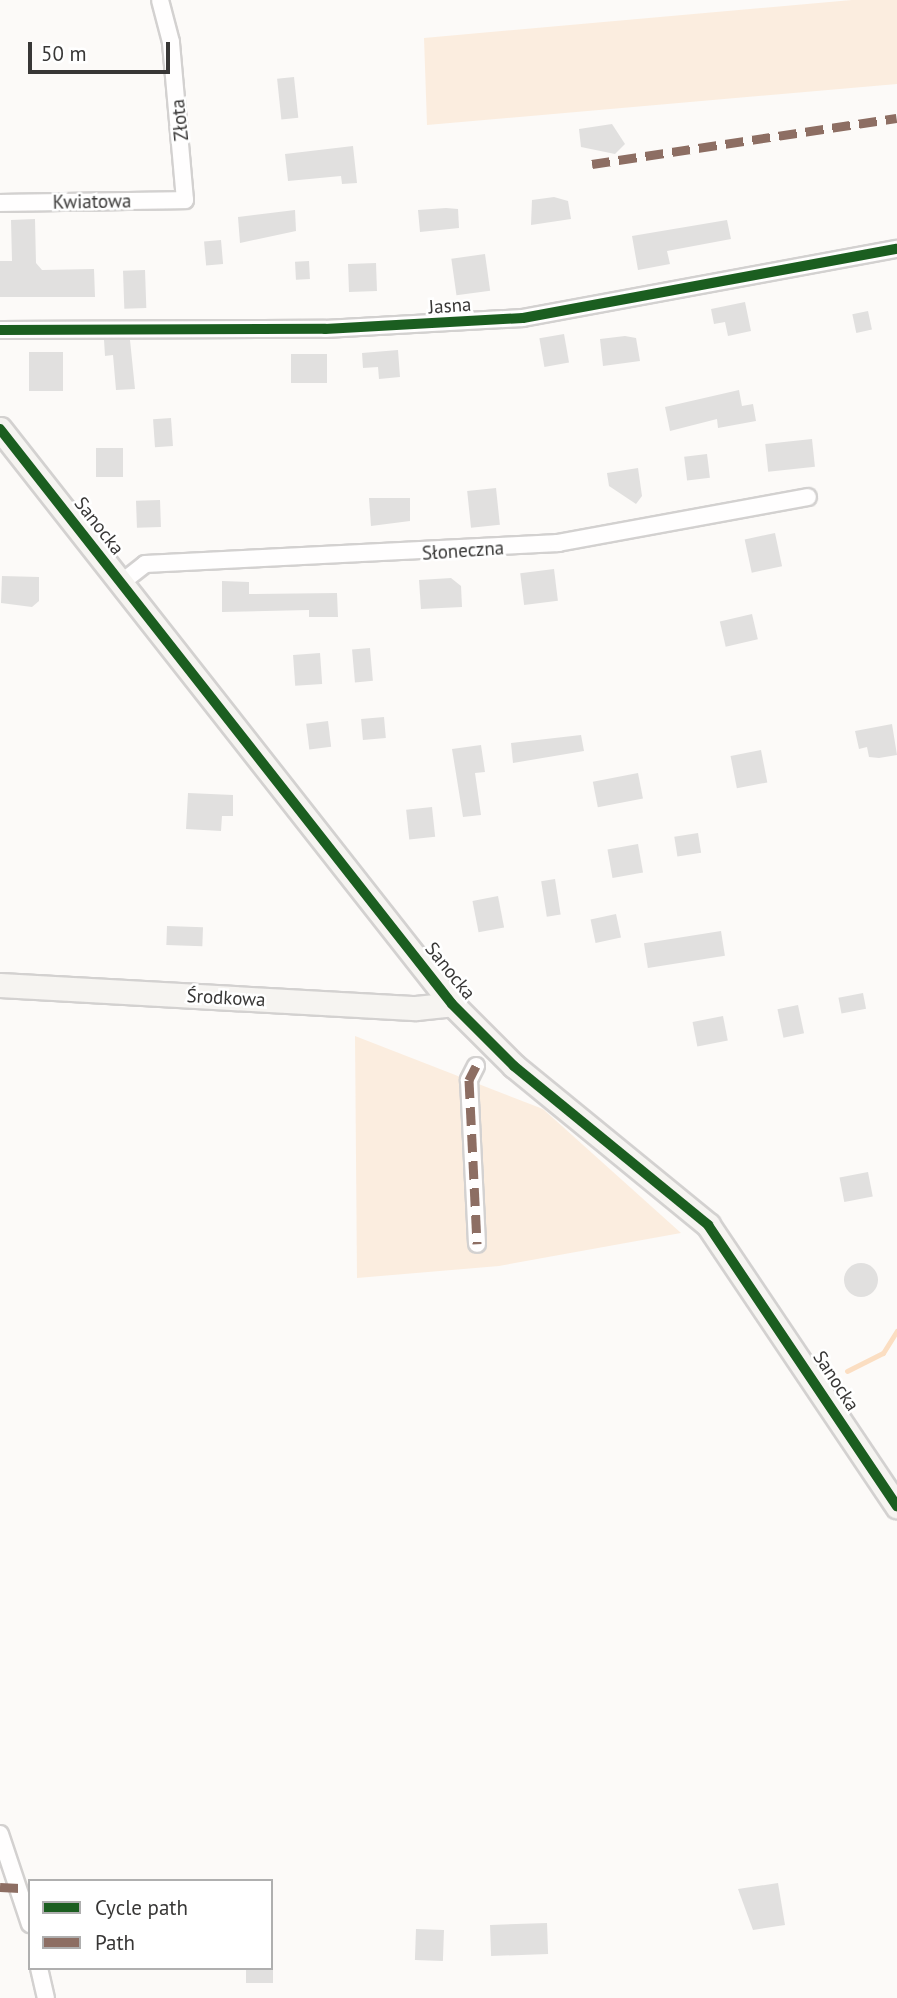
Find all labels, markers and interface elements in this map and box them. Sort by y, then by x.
scale bar [32,28,173,72]
text: 50 m [41,40,87,67]
street label: Złota [166,98,194,142]
street label: Kwiatowa [52,190,132,214]
street label: Jasna [428,293,472,319]
street label: Sanocka [69,493,129,559]
street label: Słoneczna [421,537,505,565]
street label: Sanocka [420,938,480,1004]
street label: Środkowa [186,985,266,1011]
street label: Sanocka [808,1347,864,1415]
legend [28,1879,273,1970]
text: Cycle path [95,1894,188,1921]
text: Path [95,1929,135,1956]

